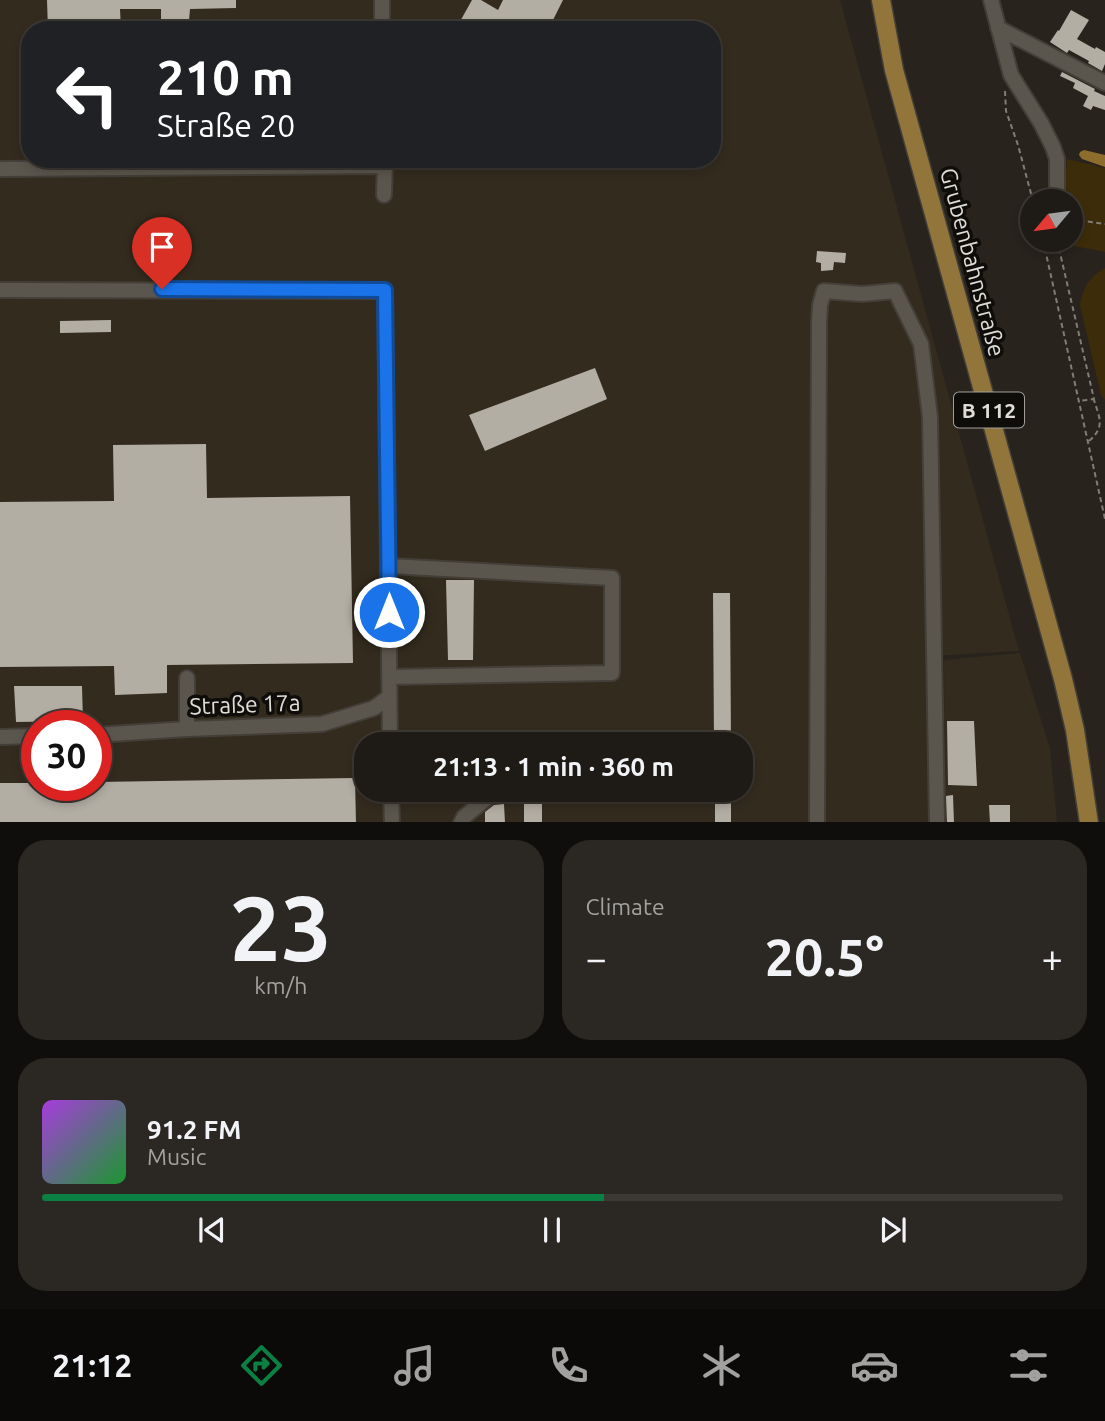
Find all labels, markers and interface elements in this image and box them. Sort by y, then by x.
icon: left [42,49,133,140]
text: 210 m [157,49,294,104]
text: Straße 20 [157,107,295,143]
street label: Grubenbahnstraße [936,165,1010,359]
north arrow [1020,189,1083,252]
map controls [1020,189,1083,252]
pin [132,217,192,289]
icon: arrive [143,228,181,266]
road number: B 112 [954,392,1024,428]
position arrow [352,575,426,649]
street label: Straße 17a [189,690,301,718]
speed limit sign: 30 [21,710,112,801]
text: 21:13 · 1 min · 360 m [433,752,674,781]
text: 23 [229,876,332,978]
text: Climate [586,894,665,919]
text: 20.5° [765,928,884,986]
text: − [586,937,607,979]
text: + [1042,937,1063,979]
text: km/h [254,973,307,998]
text: 91.2 FM [147,1115,241,1144]
text: Music [147,1144,206,1169]
icon: previous [193,1211,231,1249]
icon: pause [533,1211,571,1249]
icon: next [874,1211,912,1249]
icon: directions [237,1341,286,1390]
icon: music [390,1341,439,1390]
icon: phone [544,1341,593,1390]
icon: climate [697,1341,746,1390]
icon: car [850,1341,899,1390]
icon: filters [1004,1341,1053,1390]
text: 21:12 [52,1347,132,1383]

